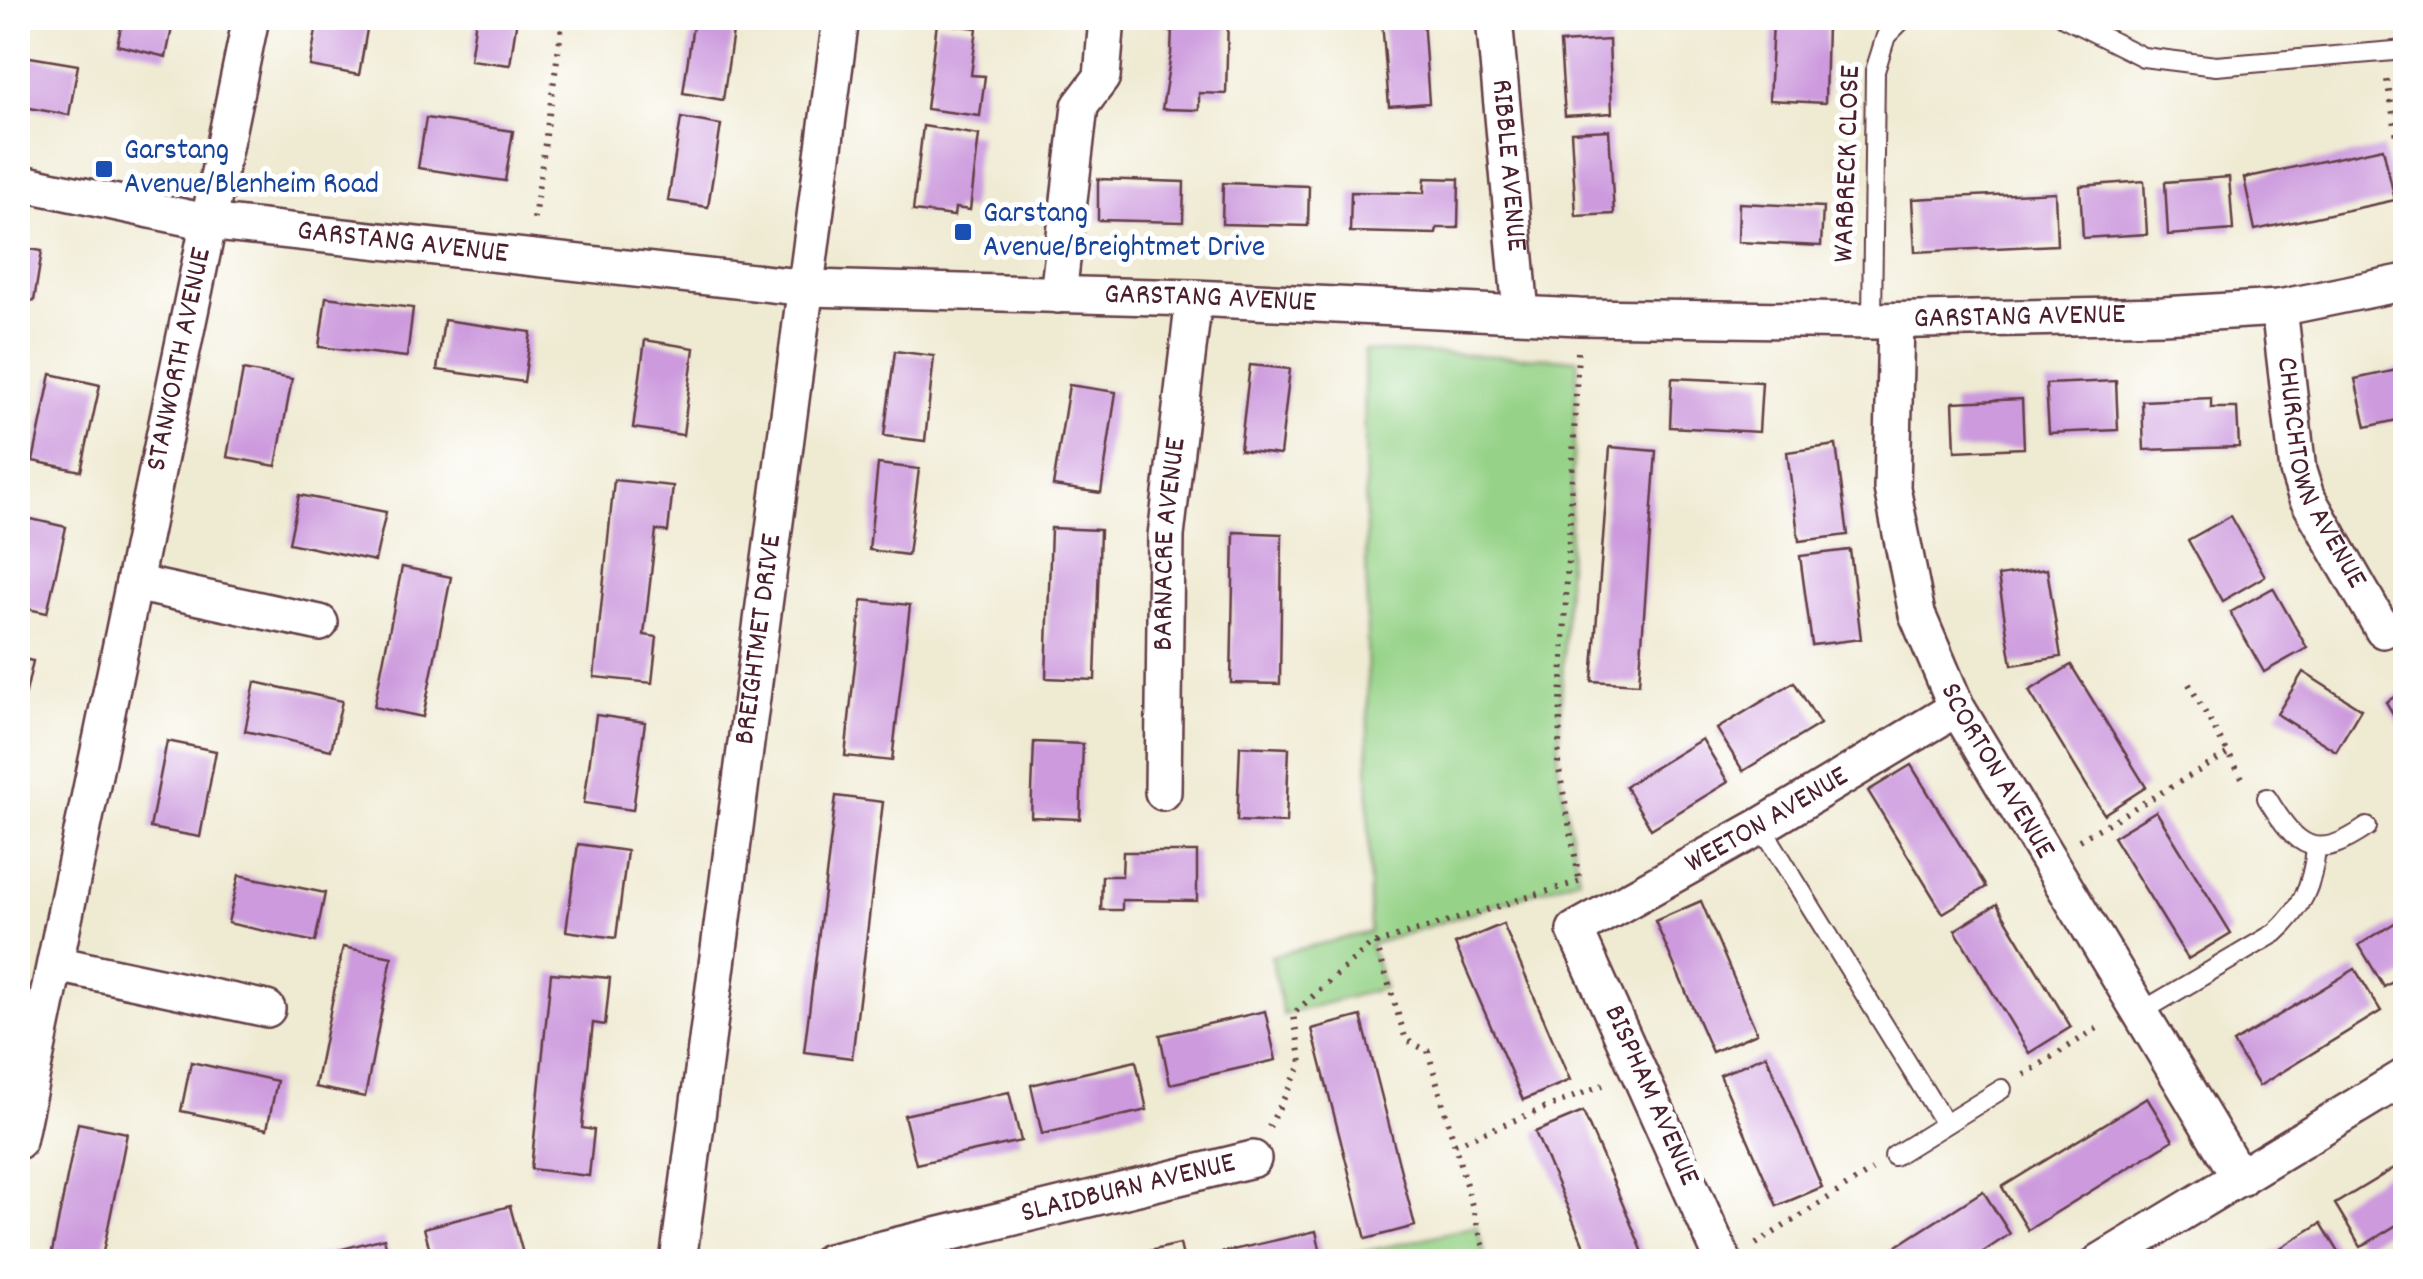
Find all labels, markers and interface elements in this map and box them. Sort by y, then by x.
street label: WARBRECK CLOSE [1824,64,1874,263]
street label: RIBBLE AVENUE [1478,78,1537,254]
place label: Garstang Avenue/Blenheim Road [124,131,379,208]
marker: Garstang Avenue/Blenheim Road [93,158,115,180]
place label: Garstang Avenue/Breightmet Drive [983,194,1265,271]
street label: GARSTANG AVENUE [295,211,511,276]
marker: Garstang Avenue/Breightmet Drive [952,221,974,243]
street label: STANWORTH AVENUE [136,244,224,475]
street label: GARSTANG AVENUE [1104,274,1317,325]
street label: GARSTANG AVENUE [1913,294,2126,342]
street label: CHURCHTOWN AVENUE [2263,355,2377,597]
street label: BARNACRE AVENUE [1143,435,1199,651]
street label: BREIGHTMET DRIVE [725,531,795,747]
street label: SCORTON AVENUE [1928,677,2065,868]
street label: WEETON AVENUE [1678,756,1858,885]
street label: BISPHAM AVENUE [1591,999,1709,1194]
street label: SLAIDBURN AVENUE [1017,1142,1240,1236]

